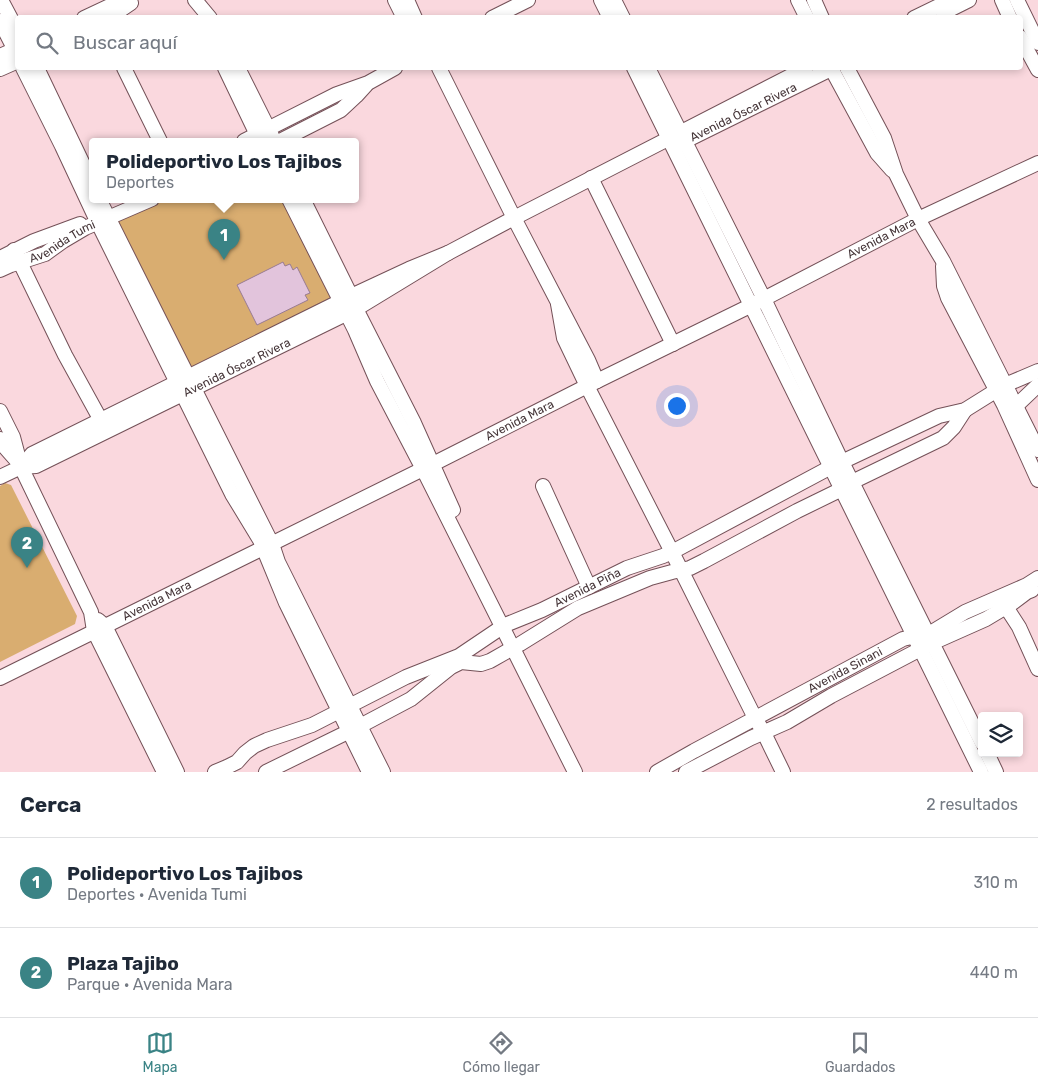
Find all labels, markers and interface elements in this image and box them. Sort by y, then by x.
search box [15,15,1023,70]
icon: search [33,29,61,57]
text: Buscar aquí [73,31,177,54]
street label: Avenida Óscar Rivera [688,80,799,145]
popup [89,138,359,203]
text: Polideportivo Los Tajibos [106,150,342,173]
text: Deportes [106,173,174,192]
street label: Avenida Mara [845,215,918,262]
street label: Avenida Tumi [28,217,98,266]
pin: 1 [208,219,240,260]
street label: Avenida Óscar Rivera [181,335,293,400]
your location [664,393,690,419]
street label: Avenida Mara [483,397,556,443]
pin: 2 [11,527,43,568]
street label: Avenida Piña [552,565,623,610]
street label: Avenida Mara [120,578,194,623]
street label: Avenida Sinani [806,644,885,696]
map controls [978,712,1023,757]
button: layers [978,712,1023,757]
text: Cerca [20,792,81,817]
text: 2 resultados [926,795,1018,814]
text: Polideportivo Los Tajibos [67,862,303,885]
text: 1 [32,873,40,892]
text: 310 m [974,873,1018,892]
text: Deportes · Avenida Tumi [67,885,247,904]
text: Plaza Tajibo [67,952,179,975]
text: 2 [31,963,41,982]
text: 440 m [970,963,1018,982]
text: Parque · Avenida Mara [67,975,233,994]
tab: Mapa [143,1029,177,1076]
tab: Cómo llegar [463,1029,540,1076]
tab: Guardados [825,1029,895,1076]

